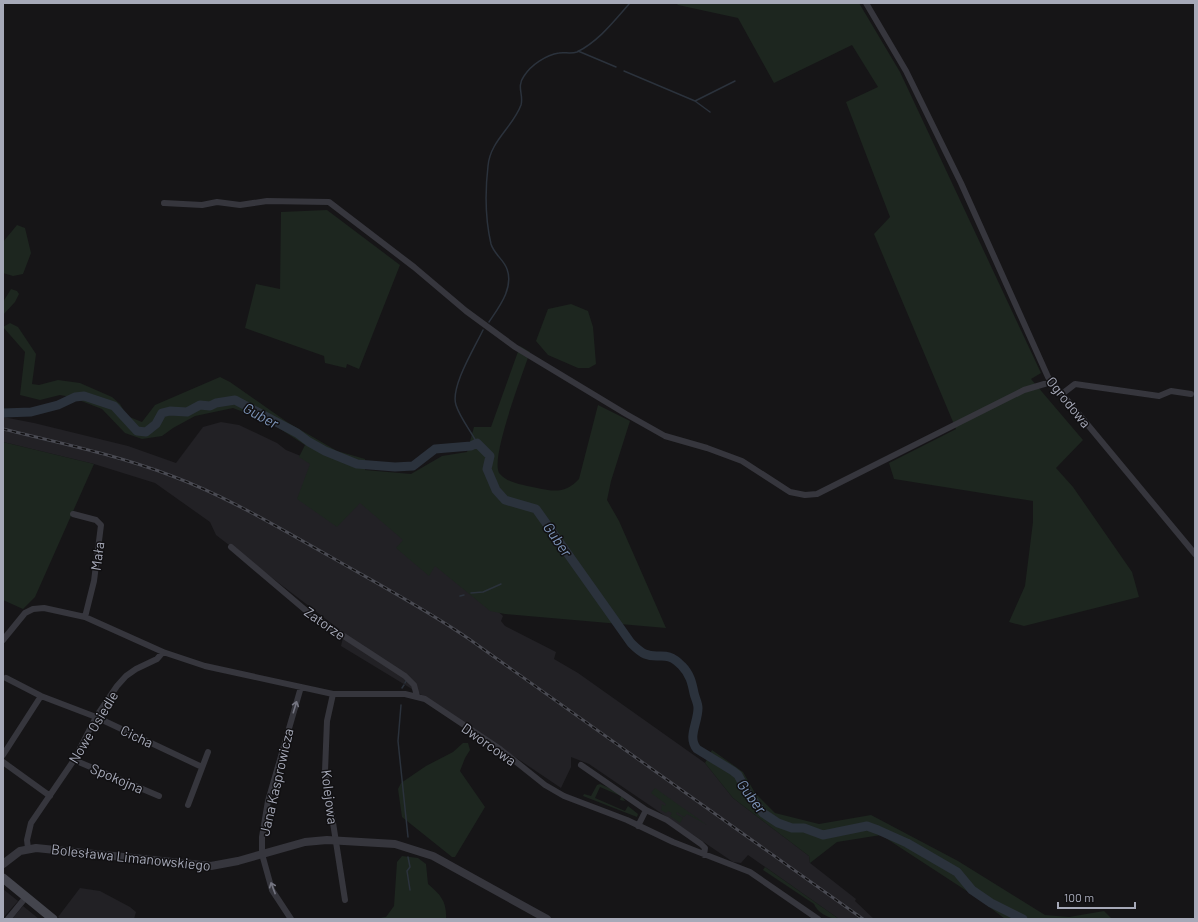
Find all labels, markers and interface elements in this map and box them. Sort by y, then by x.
street label: Ogrodowa [1043,373,1095,431]
water label: Guber [240,398,282,432]
water label: Guber [540,518,577,560]
street label: Mała [87,540,107,572]
street label: Zatorze [301,603,349,643]
street label: Nowe Osiedle [65,688,121,766]
one-way arrow [292,701,299,714]
street label: Dworcowa [458,719,520,769]
street label: Cicha [118,721,156,751]
street label: Jana Kasprowicza [255,727,297,837]
street label: Spokojna [88,759,146,797]
street label: Kolejowa [318,769,342,825]
water label: Guber [733,776,771,817]
street label: Bolesława Limanowskiego [51,840,211,874]
one-way arrow [268,883,276,895]
scale bar [1058,884,1135,910]
text: 100 m [1064,890,1094,904]

